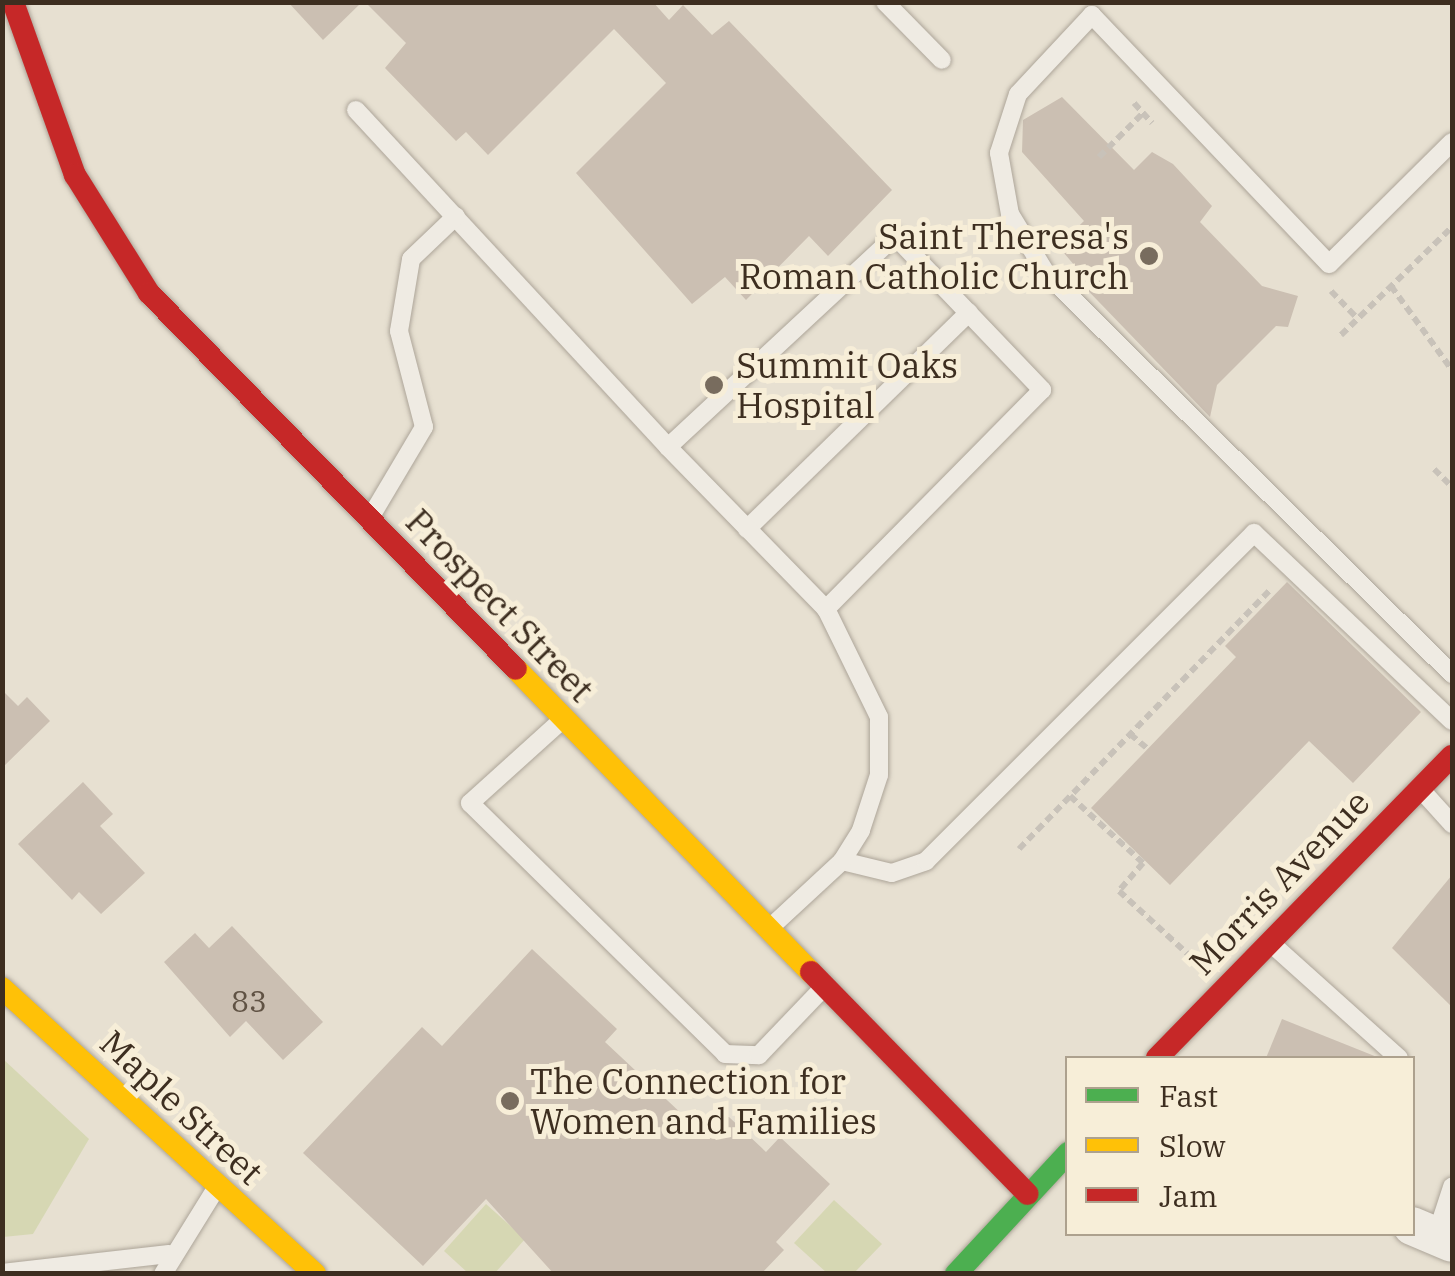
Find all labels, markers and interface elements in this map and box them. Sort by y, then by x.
place label: Saint Theresa's Roman Catholic Church [739,215,1129,297]
marker: Saint Theresa's Roman Catholic Church [1138,245,1160,267]
place label: Summit Oaks Hospital [736,344,958,426]
marker: Summit Oaks Hospital [701,372,727,398]
street label: Prospect Street [398,500,602,710]
street label: Morris Avenue [1180,781,1378,983]
house number: 83 [231,983,267,1019]
street label: Maple Street [92,1021,272,1193]
legend [1065,1056,1415,1236]
place label: The Connection for Women and Families [530,1060,877,1142]
text: Fast [1159,1076,1218,1115]
marker: The Connection for Women and Families [499,1090,521,1112]
text: Slow [1159,1126,1226,1165]
text: Jam [1159,1176,1218,1215]

